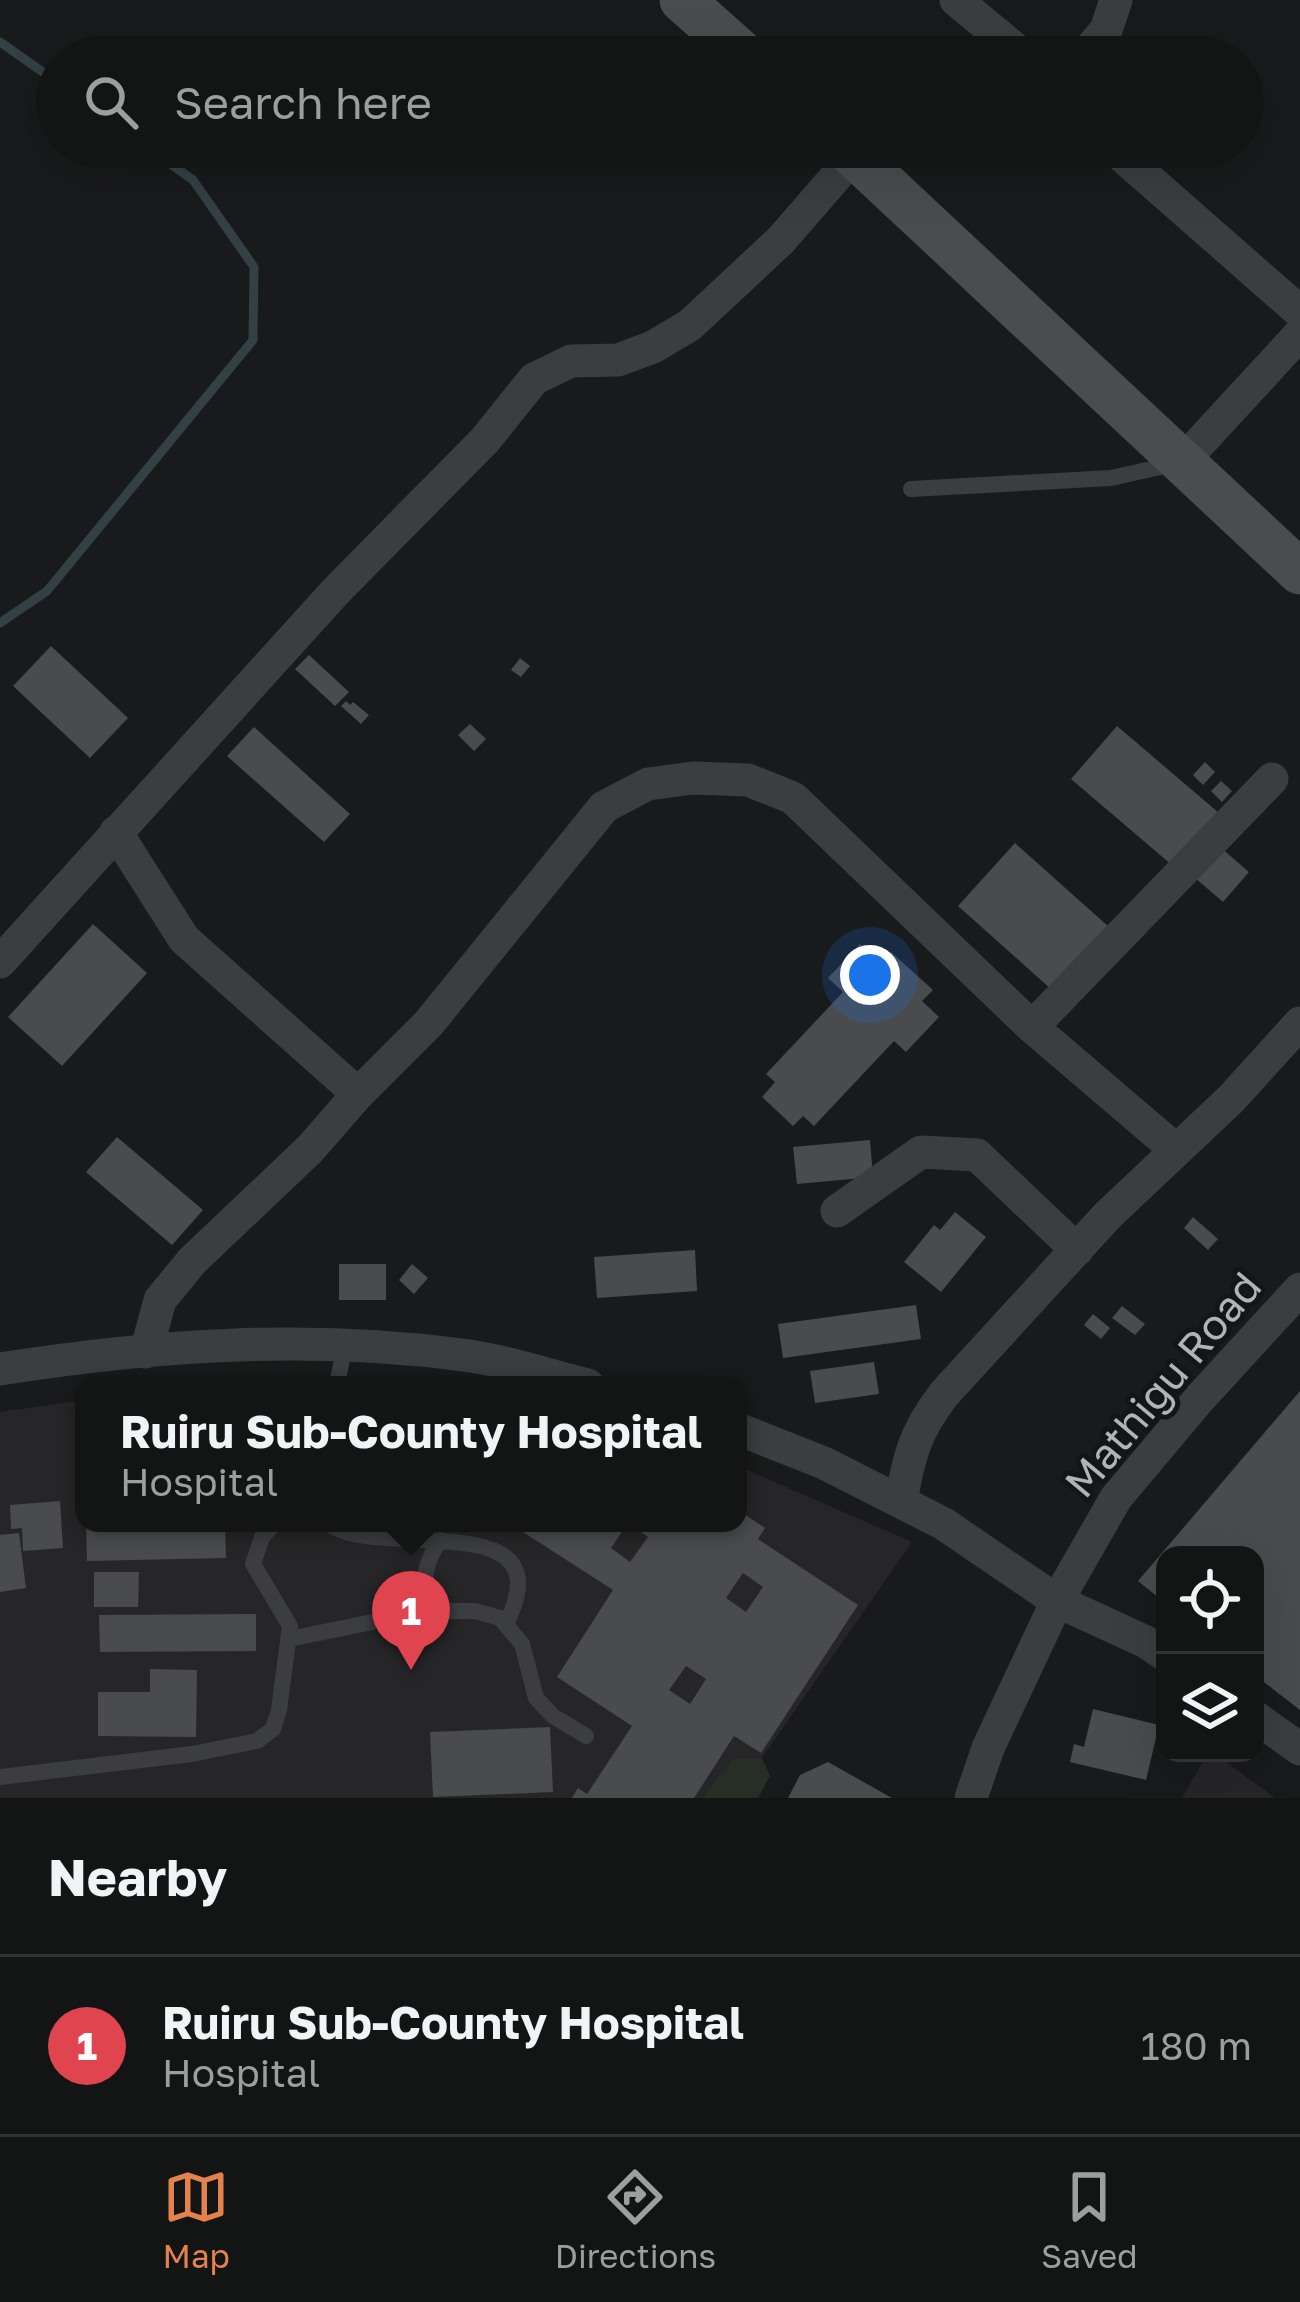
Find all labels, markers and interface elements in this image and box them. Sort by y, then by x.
search box [36,36,1264,168]
icon: search [78,69,144,135]
text: Search here [174,75,432,129]
your location [840,945,900,1005]
street label: Mathigu Road [1054,1261,1270,1507]
popup [75,1376,747,1532]
text: Ruiru Sub-County Hospital [120,1404,702,1458]
text: Hospital [120,1458,278,1505]
map controls [1156,1546,1264,1762]
button: locate [1156,1546,1264,1654]
pin: 1 [372,1571,450,1670]
button: layers [1156,1654,1264,1762]
text: Nearby [48,1846,227,1907]
text: Ruiru Sub-County Hospital [162,1995,744,2049]
text: 1 [77,2022,97,2069]
text: 180 m [1141,2022,1252,2069]
text: Hospital [162,2049,320,2096]
tab: Map [163,2164,230,2275]
tab: Directions [555,2164,716,2275]
tab: Saved [1041,2164,1137,2275]

